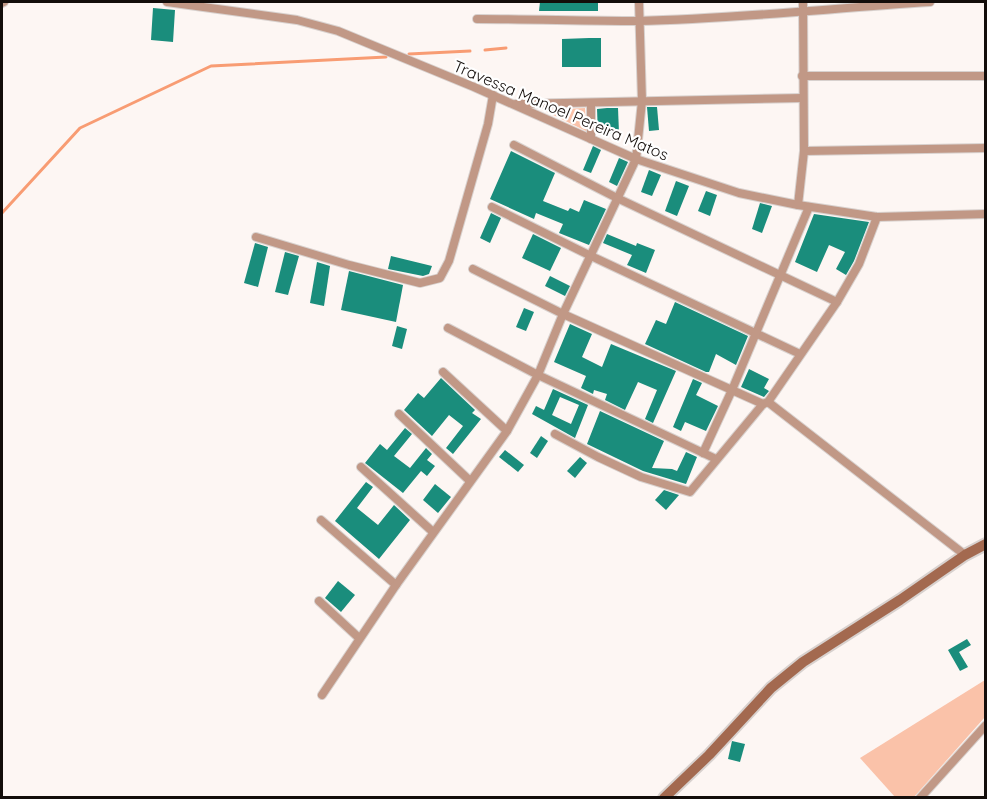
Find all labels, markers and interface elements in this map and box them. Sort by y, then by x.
street label: Travessa Manoel Pereira Matos [450,55,672,165]

